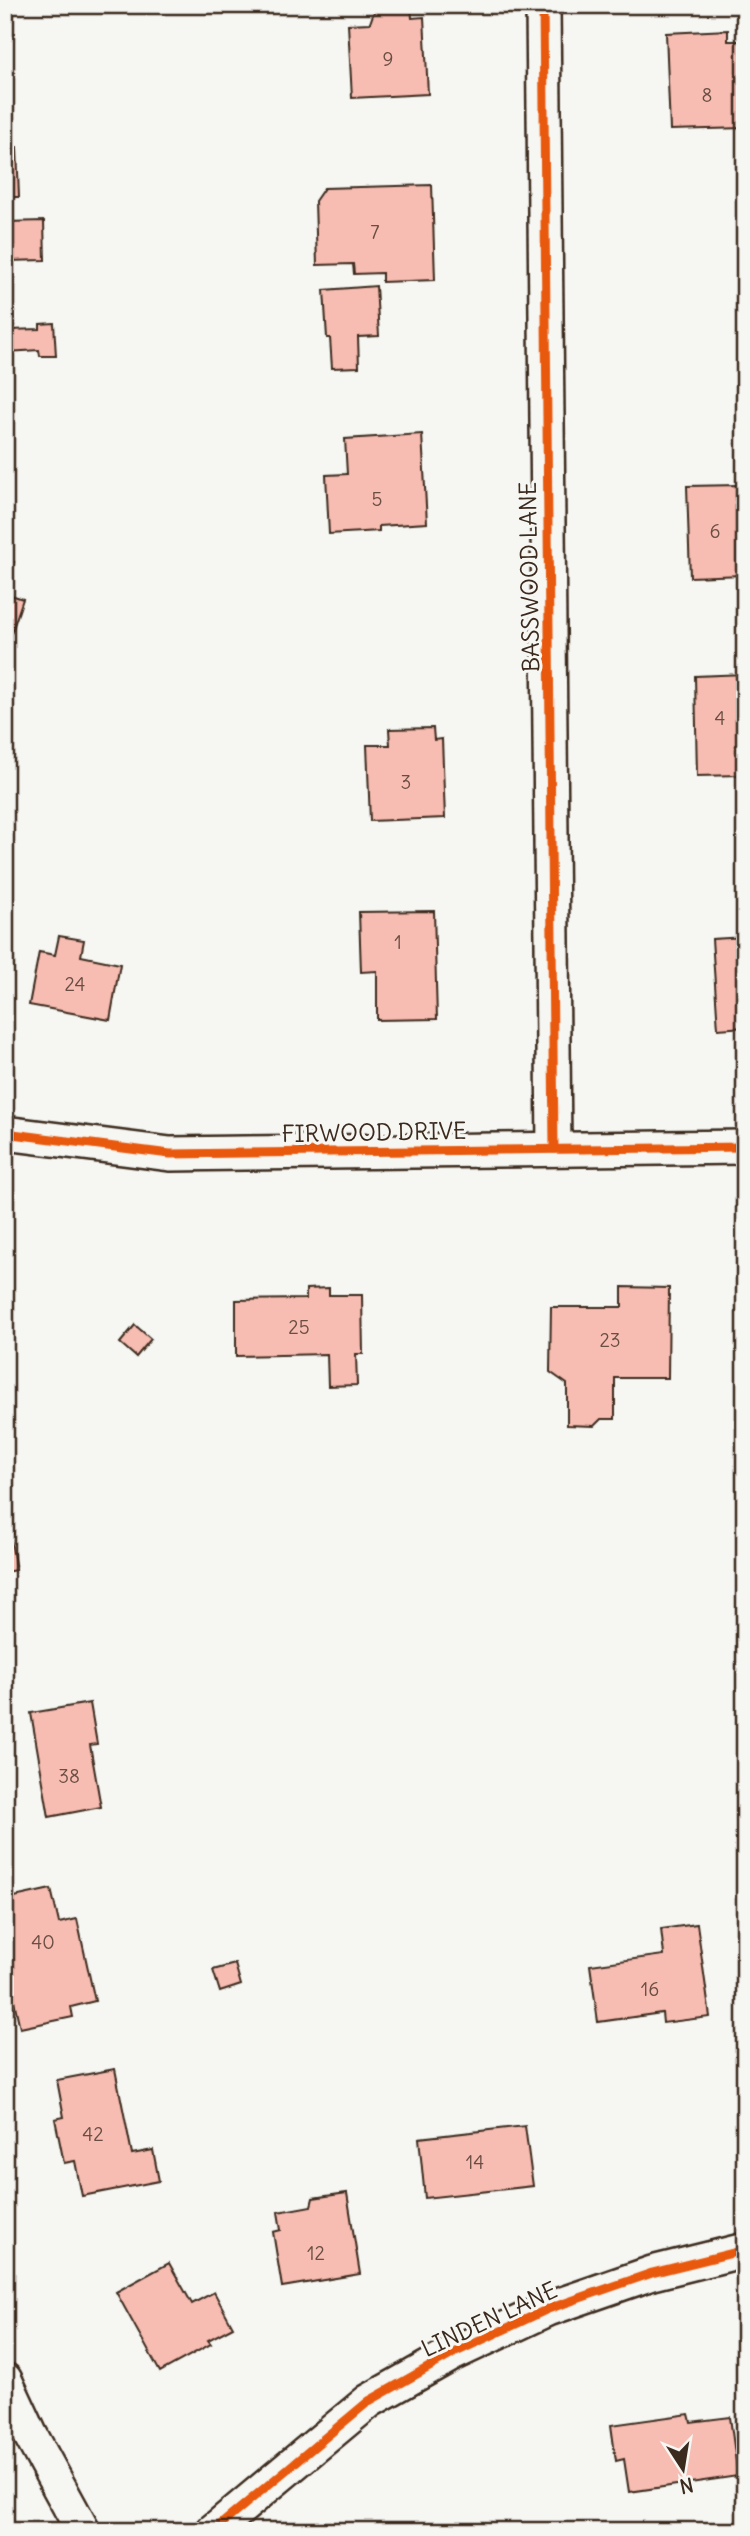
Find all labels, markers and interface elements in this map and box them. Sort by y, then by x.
house number: 9 [383,47,393,71]
house number: 8 [702,83,712,107]
house number: 7 [370,220,380,244]
street label: BASSWOOD LANE [513,482,545,672]
house number: 5 [372,487,382,511]
house number: 6 [710,519,720,543]
house number: 4 [715,706,726,730]
house number: 3 [401,770,411,794]
house number: 1 [394,930,402,954]
house number: 24 [64,972,86,996]
street label: FIRWOOD DRIVE [281,1116,467,1148]
house number: 25 [288,1315,310,1339]
house number: 23 [599,1328,621,1352]
house number: 38 [58,1764,80,1788]
house number: 40 [31,1930,55,1954]
house number: 16 [641,1977,659,2001]
house number: 42 [82,2122,104,2146]
house number: 14 [466,2150,484,2174]
house number: 12 [307,2241,325,2265]
street label: LINDEN LANE [417,2275,561,2363]
north arrow [648,2434,718,2504]
text: N [678,2473,695,2499]

